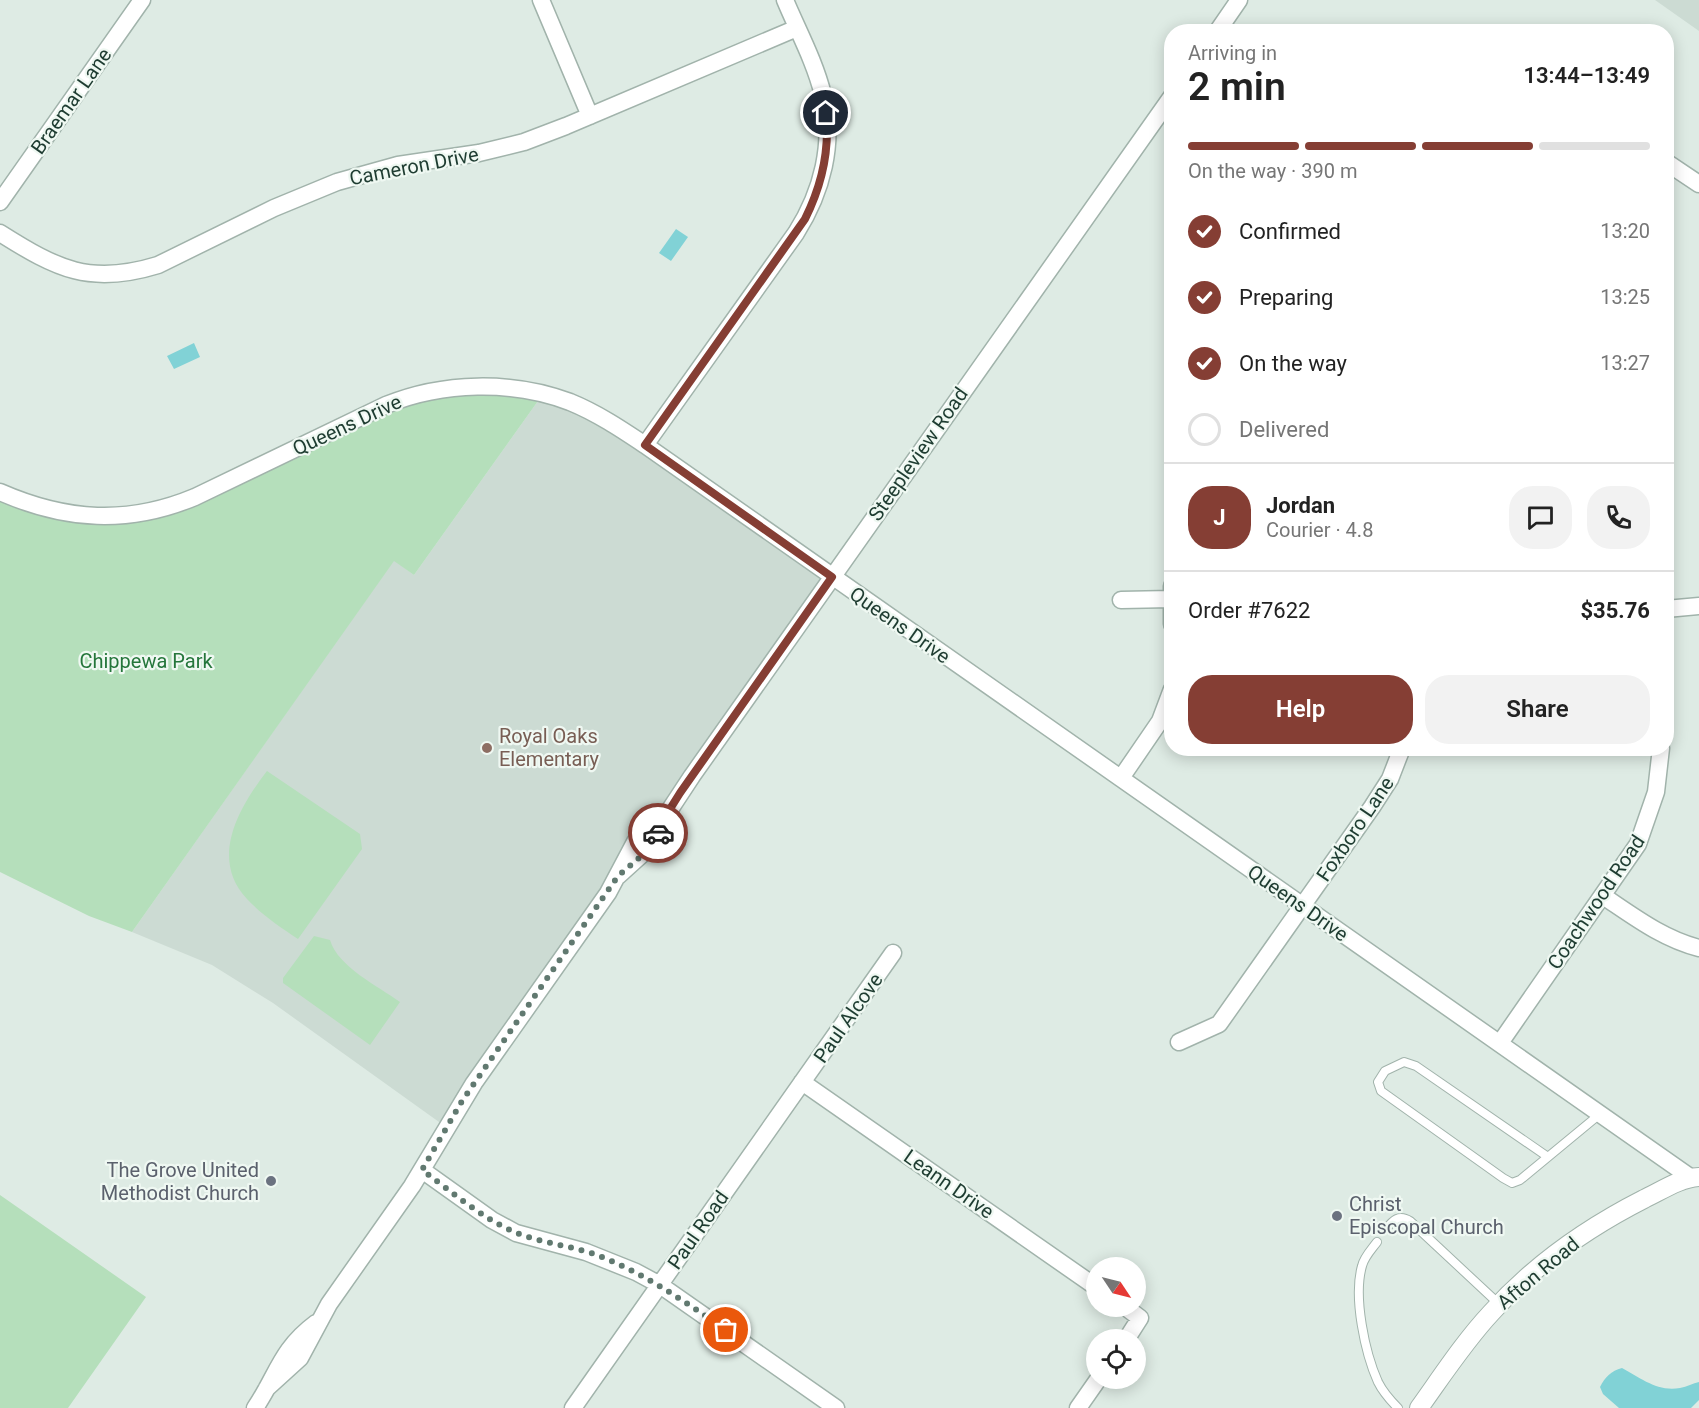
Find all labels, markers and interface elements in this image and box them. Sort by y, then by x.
text: Arriving in [1188,41,1277,65]
street label: Braemar Lane [26,43,116,159]
text: 13:44–13:49 [1523,63,1650,88]
text: 2 min [1188,64,1286,110]
pin [800,87,851,138]
icon: home [809,96,842,129]
street label: Cameron Drive [347,142,481,190]
text: On the way · 390 m [1188,159,1357,183]
icon: check [1188,215,1221,248]
text: Confirmed [1239,219,1341,244]
text: 13:20 [1600,219,1650,243]
icon: check [1188,281,1221,314]
text: Preparing [1239,285,1333,310]
text: 13:25 [1600,285,1650,309]
icon: check [1188,347,1221,380]
text: On the way [1239,351,1347,376]
text: 13:27 [1600,351,1650,375]
street label: Steepleview Road [863,383,973,525]
street label: Queens Drive [289,389,405,461]
text: Delivered [1239,417,1329,442]
button: chat [1509,486,1572,549]
button: phone [1587,486,1650,549]
text: Jordan [1266,493,1335,518]
text: J [1213,505,1226,530]
text: Courier · 4.8 [1266,518,1373,542]
street label: Queens Drive [845,582,955,668]
text: Order #7622 [1188,598,1310,623]
text: $35.76 [1581,598,1650,623]
park label: Chippewa Park [79,649,213,673]
button: Help [1188,675,1413,744]
button: Share [1425,675,1650,744]
place label: Royal Oaks Elementary [499,724,599,771]
marker: Royal Oaks Elementary [480,741,494,755]
street label: Foxboro Lane [1311,772,1399,886]
courier [628,803,688,863]
icon: car [642,817,675,850]
street label: Coachwood Road [1542,830,1650,974]
street label: Queens Drive [1243,860,1353,946]
street label: Paul Alcove [808,969,888,1067]
street label: Leann Drive [899,1144,999,1224]
place label: The Grove United Methodist Church [101,1158,259,1205]
marker: The Grove United Methodist Church [264,1174,278,1188]
street label: Paul Road [662,1186,734,1274]
place label: Christ Episcopal Church [1349,1192,1504,1239]
marker: Christ Episcopal Church [1330,1209,1344,1223]
street label: Afton Road [1492,1232,1584,1314]
north arrow [1086,1257,1146,1317]
map controls [1086,1257,1146,1389]
pin [700,1304,751,1355]
icon: bag [709,1313,742,1346]
button: locate [1086,1329,1146,1389]

